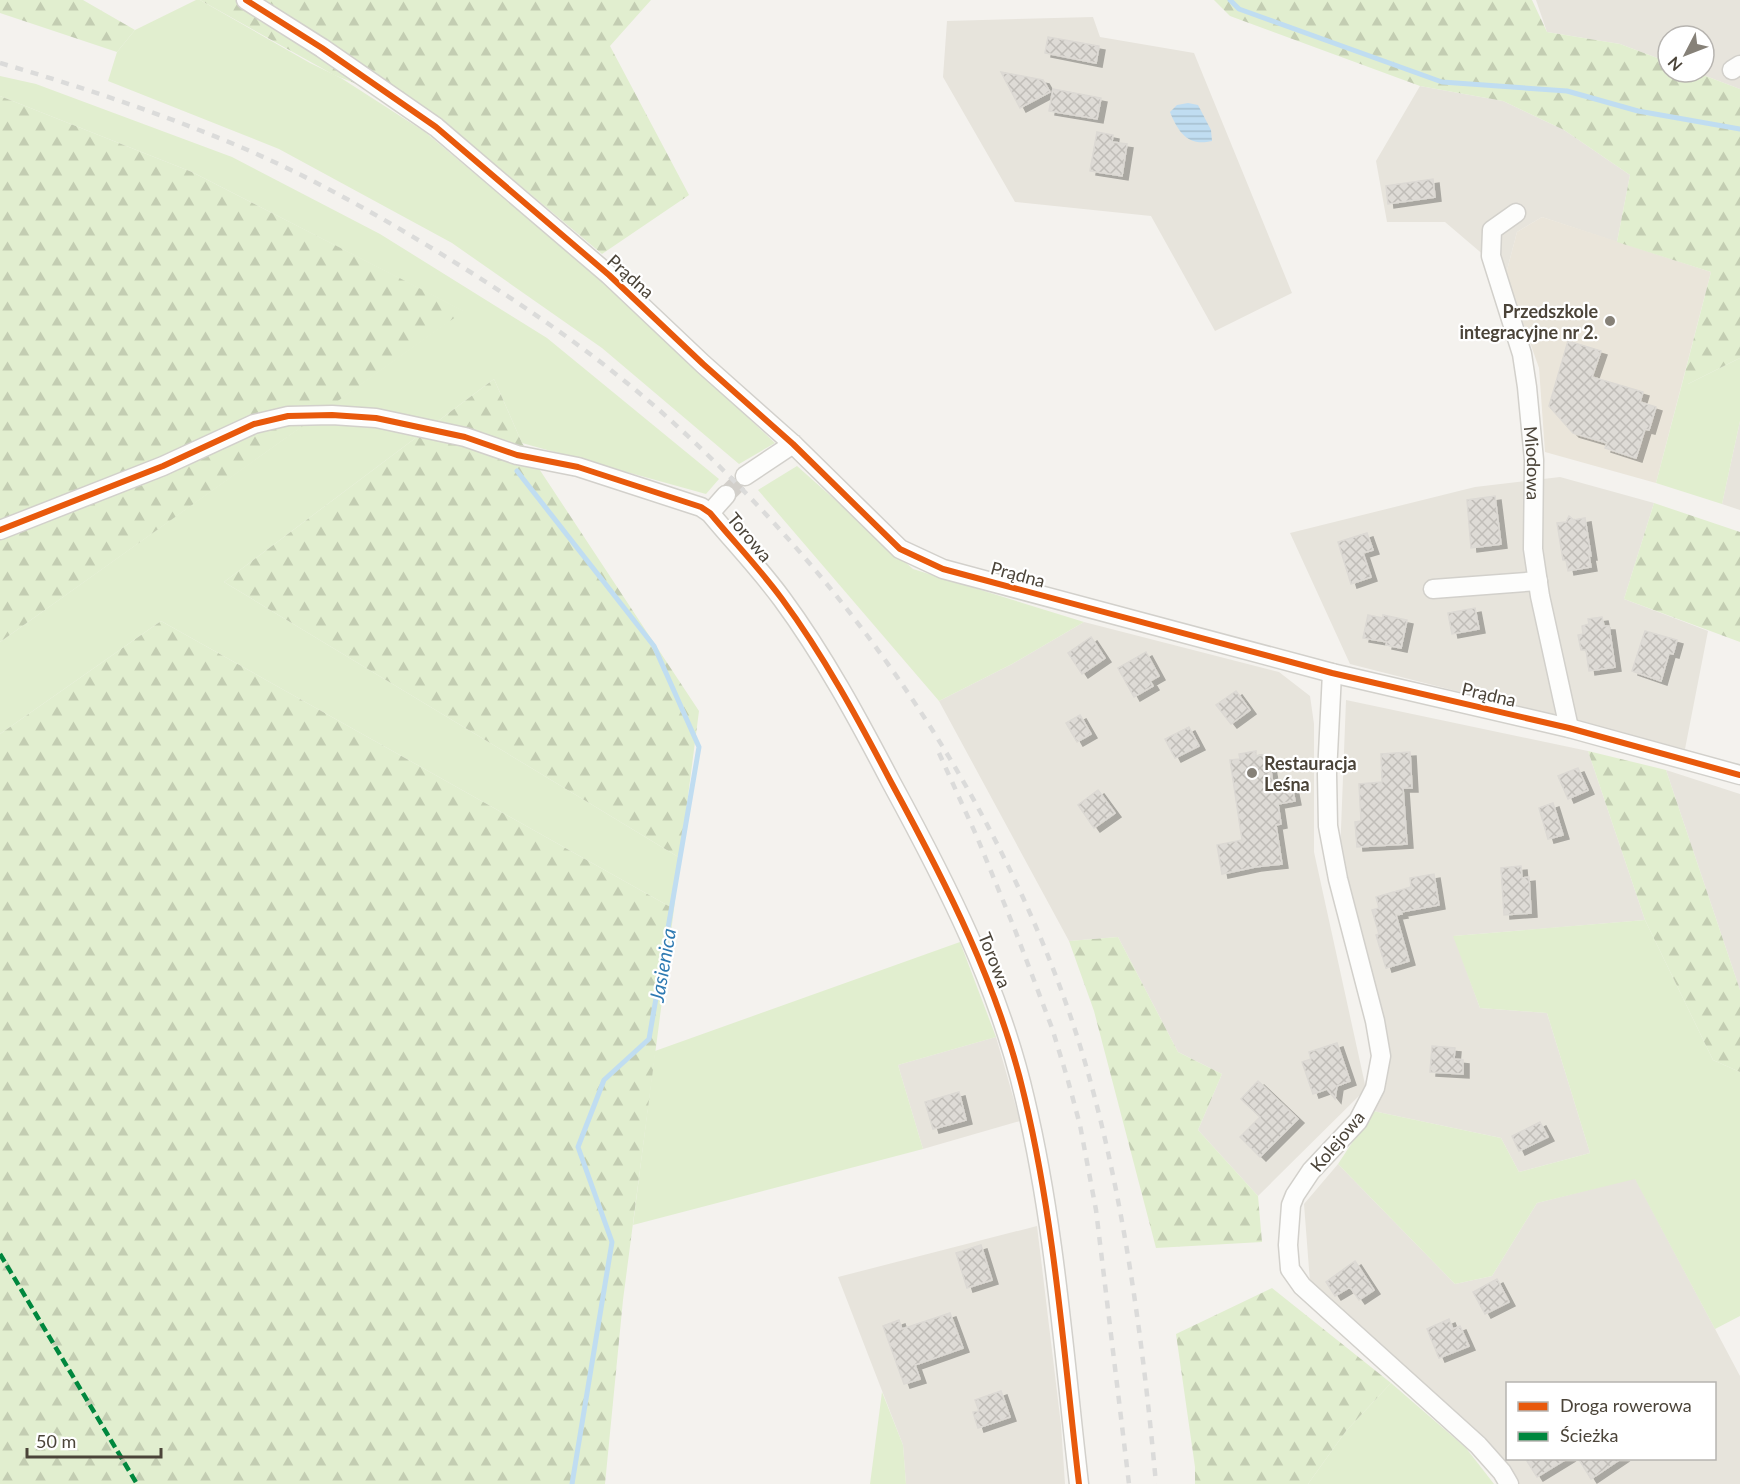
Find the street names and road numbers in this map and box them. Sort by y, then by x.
street label: Prądna [603,249,659,303]
street label: Miodowa [1520,425,1545,500]
street label: Torowa [723,508,777,566]
street label: Prądna [989,556,1047,592]
street label: Prądna [1460,677,1518,711]
street label: Torowa [974,929,1016,991]
street label: Kolejowa [1305,1106,1369,1176]

